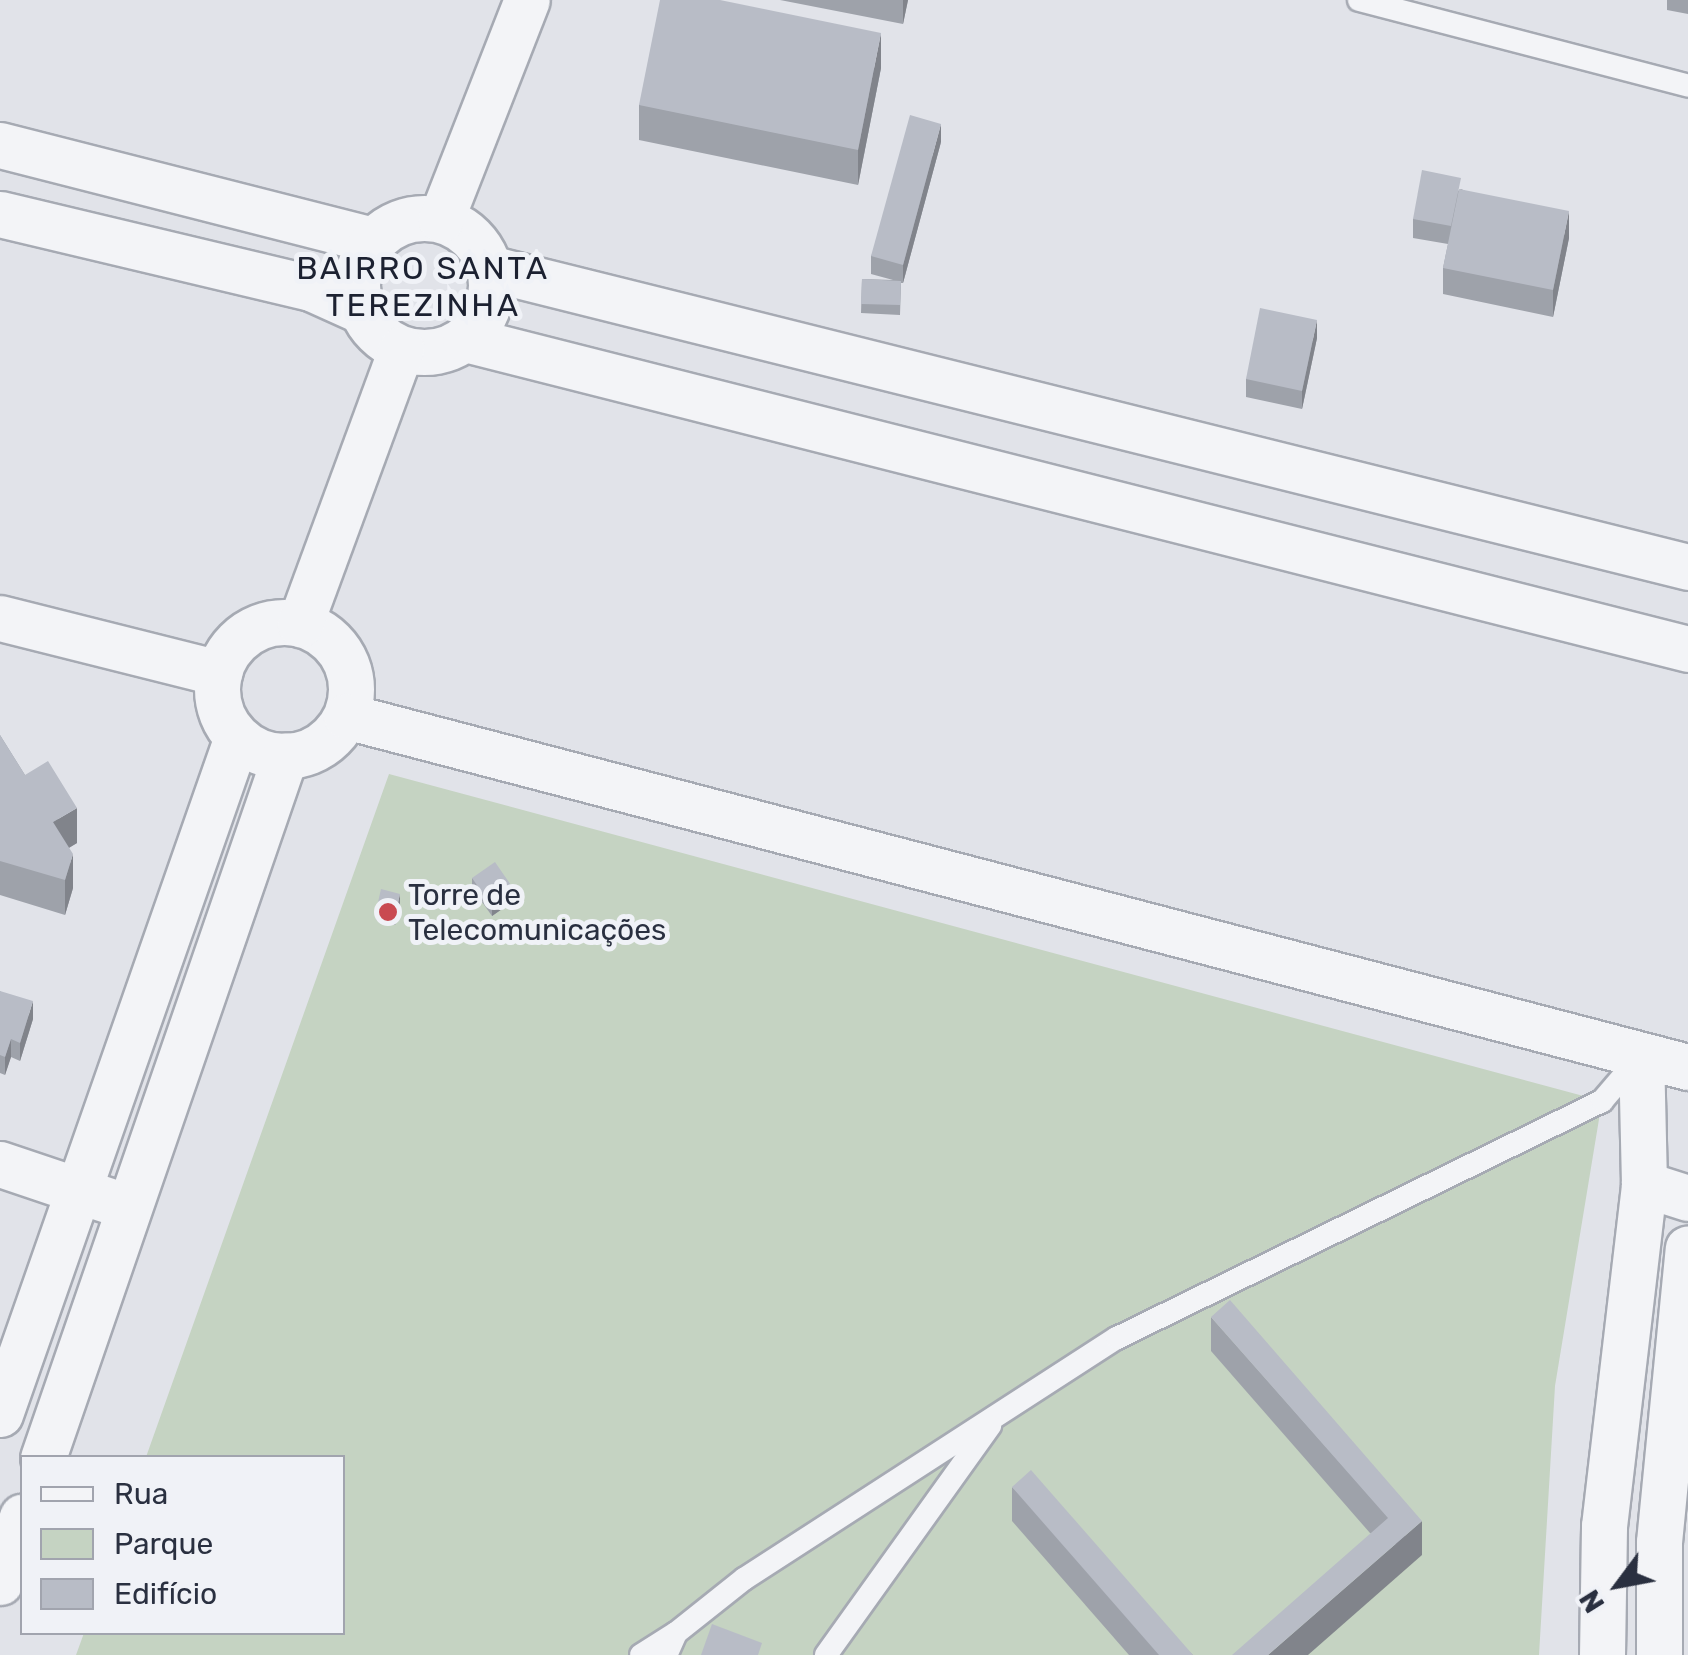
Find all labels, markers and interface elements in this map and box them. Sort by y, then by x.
district label: BAIRRO SANTA TEREZINHA [296,250,550,325]
place label: Torre de Telecomunicações [408,877,666,948]
marker: Torre de Telecomunicações [377,901,399,923]
legend [20,1455,345,1635]
text: Rua [114,1476,168,1512]
text: Parque [114,1526,213,1562]
north arrow [1568,1535,1668,1635]
text: Edifício [114,1576,217,1612]
text: N [1573,1584,1611,1618]

